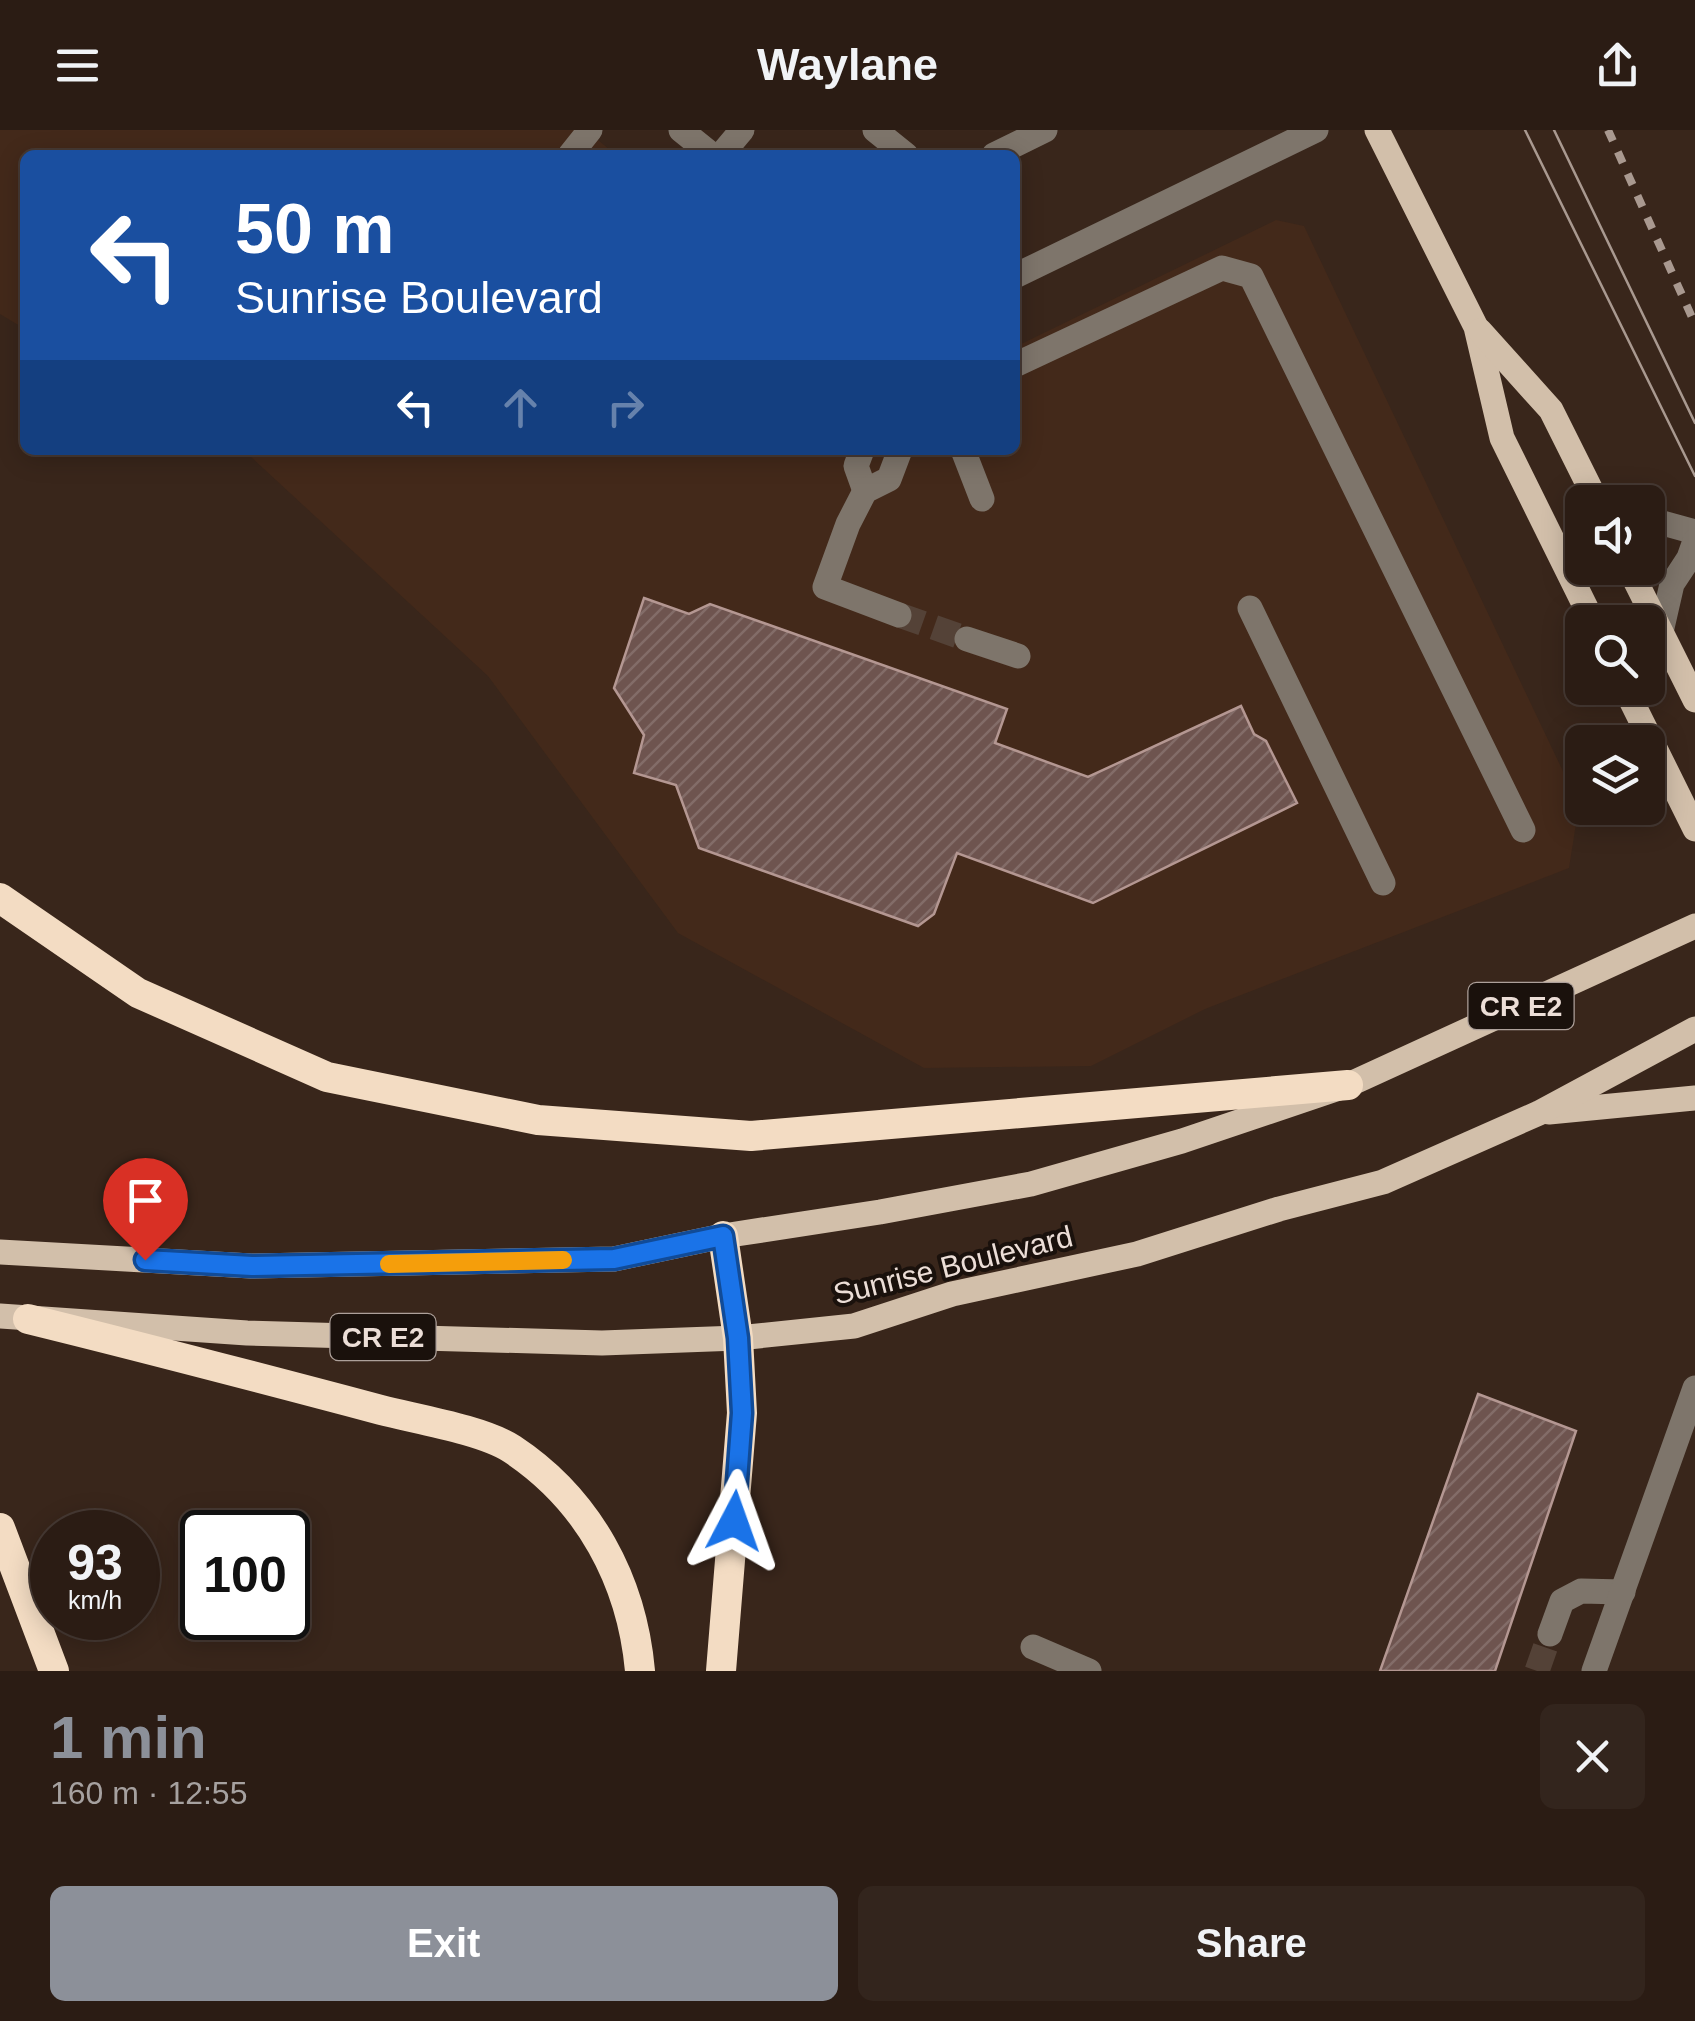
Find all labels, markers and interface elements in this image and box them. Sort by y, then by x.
icon: menu [50,38,105,93]
icon: share [1590,38,1645,93]
text: Waylane [757,39,938,90]
icon: left [70,190,200,320]
text: 50 m [235,190,395,268]
text: Sunrise Boulevard [235,272,603,323]
icon: left [388,380,443,435]
icon: ahead [493,380,548,435]
icon: right [598,380,653,435]
map controls [1565,485,1665,825]
button: sound [1565,485,1665,585]
button: search [1565,605,1665,705]
button: layers [1565,725,1665,825]
road number: CR E2 [1468,983,1574,1029]
pin [103,1158,188,1261]
icon: arrive [118,1173,173,1228]
street label: Sunrise Boulevard [830,1219,1076,1311]
road number: CR E2 [330,1314,436,1360]
position arrow [682,1469,786,1573]
speed limit sign: 100 [180,1510,310,1640]
text: 93 [67,1535,123,1591]
text: km/h [68,1586,122,1614]
text: 1 min [50,1704,207,1771]
button: close [1540,1704,1645,1809]
text: 160 m · 12:55 [50,1775,247,1811]
button: Exit [50,1886,838,2001]
button: Share [858,1886,1645,2001]

